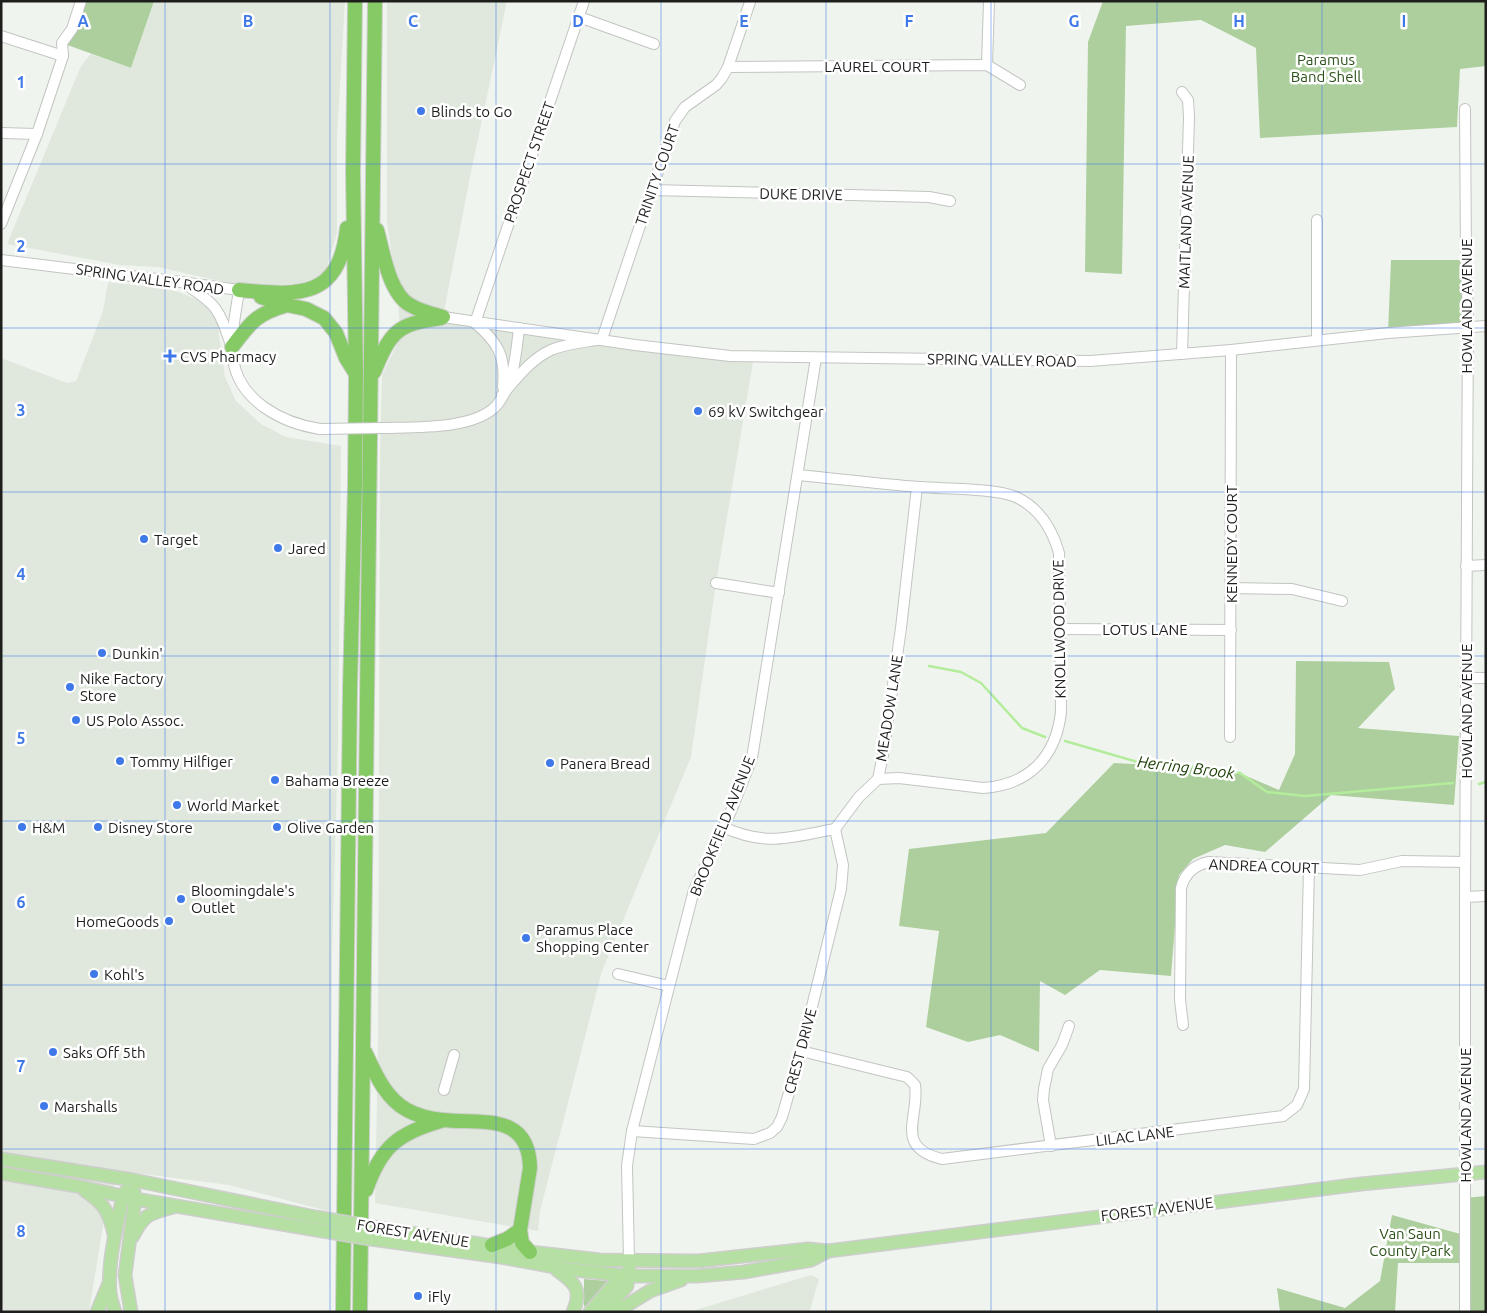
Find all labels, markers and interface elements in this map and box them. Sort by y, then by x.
text: A [77,12,89,30]
text: B [243,12,253,30]
text: C [408,12,418,30]
text: D [572,12,584,30]
text: E [739,12,749,30]
text: F [905,12,914,30]
text: G [1068,12,1080,30]
text: H [1233,12,1245,30]
text: I [1402,12,1406,30]
park label: Paramus Band Shell [1291,51,1361,85]
street label: LAUREL COURT [824,58,930,75]
text: 1 [16,73,26,91]
street label: PROSPECT STREET [500,99,558,225]
place label: Blinds to Go [431,103,512,120]
marker: Blinds to Go [415,105,427,117]
street label: TRINITY COURT [632,122,682,228]
street label: MAITLAND AVENUE [1175,155,1197,289]
street label: DUKE DRIVE [759,185,843,203]
text: 2 [16,237,26,255]
street label: HOWLAND AVENUE [1458,239,1475,373]
street label: SPRING VALLEY ROAD [75,260,225,298]
place label: CVS Pharmacy [180,348,276,365]
marker: CVS Pharmacy [164,350,176,362]
street label: SPRING VALLEY ROAD [927,350,1077,370]
text: 3 [16,401,26,419]
place label: 69 kV Switchgear [708,403,824,420]
marker: 69 kV Switchgear [692,405,704,417]
street label: KENNEDY COURT [1223,484,1240,603]
place label: Target [154,531,198,548]
marker: Target [138,533,150,545]
place label: Jared [288,540,326,557]
marker: Jared [272,542,284,554]
street label: KNOLLWOOD DRIVE [1049,559,1069,699]
text: 4 [16,565,26,583]
street label: LOTUS LANE [1102,621,1188,638]
street label: HOWLAND AVENUE [1458,644,1475,778]
place label: Dunkin' [112,645,163,662]
marker: Dunkin' [96,647,108,659]
street label: MEADOW LANE [872,653,906,763]
place label: Nike Factory Store [80,670,163,704]
marker: Nike Factory Store [64,681,76,693]
place label: US Polo Assoc. [86,712,184,729]
marker: US Polo Assoc. [70,714,82,726]
text: 5 [16,729,26,747]
water label: Herring Brook [1136,752,1236,782]
place label: Tommy Hilfiger [130,753,233,770]
street label: BROOKFIELD AVENUE [686,754,758,898]
marker: Tommy Hilfiger [114,755,126,767]
place label: Panera Bread [560,755,650,772]
marker: Panera Bread [544,757,556,769]
place label: Bahama Breeze [285,772,389,789]
marker: Bahama Breeze [269,774,281,786]
place label: World Market [187,797,279,814]
marker: World Market [171,799,183,811]
place label: H&M [32,819,65,836]
place label: Disney Store [108,819,193,836]
place label: Olive Garden [287,819,374,836]
marker: H&M [16,821,28,833]
marker: Disney Store [92,821,104,833]
marker: Olive Garden [271,821,283,833]
street label: ANDREA COURT [1208,856,1320,876]
place label: Bloomingdale's Outlet [191,882,294,916]
text: 6 [16,893,26,911]
marker: Bloomingdale's Outlet [175,893,187,905]
place label: HomeGoods [76,913,159,930]
marker: HomeGoods [163,915,175,927]
place label: Paramus Place Shopping Center [536,921,649,955]
marker: Paramus Place Shopping Center [520,932,532,944]
place label: Kohl's [104,966,144,983]
marker: Kohl's [88,968,100,980]
street label: CREST DRIVE [780,1006,820,1096]
place label: Saks Off 5th [63,1044,146,1061]
marker: Saks Off 5th [47,1046,59,1058]
street label: HOWLAND AVENUE [1457,1048,1474,1182]
text: 7 [16,1057,26,1075]
place label: Marshalls [54,1098,118,1115]
marker: Marshalls [38,1100,50,1112]
street label: LILAC LANE [1095,1123,1175,1149]
street label: FOREST AVENUE [1100,1194,1214,1224]
street label: FOREST AVENUE [356,1216,470,1250]
text: 8 [16,1222,26,1240]
park label: Van Saun County Park [1369,1225,1451,1259]
place label: iFly [428,1288,451,1305]
marker: iFly [412,1290,424,1302]

